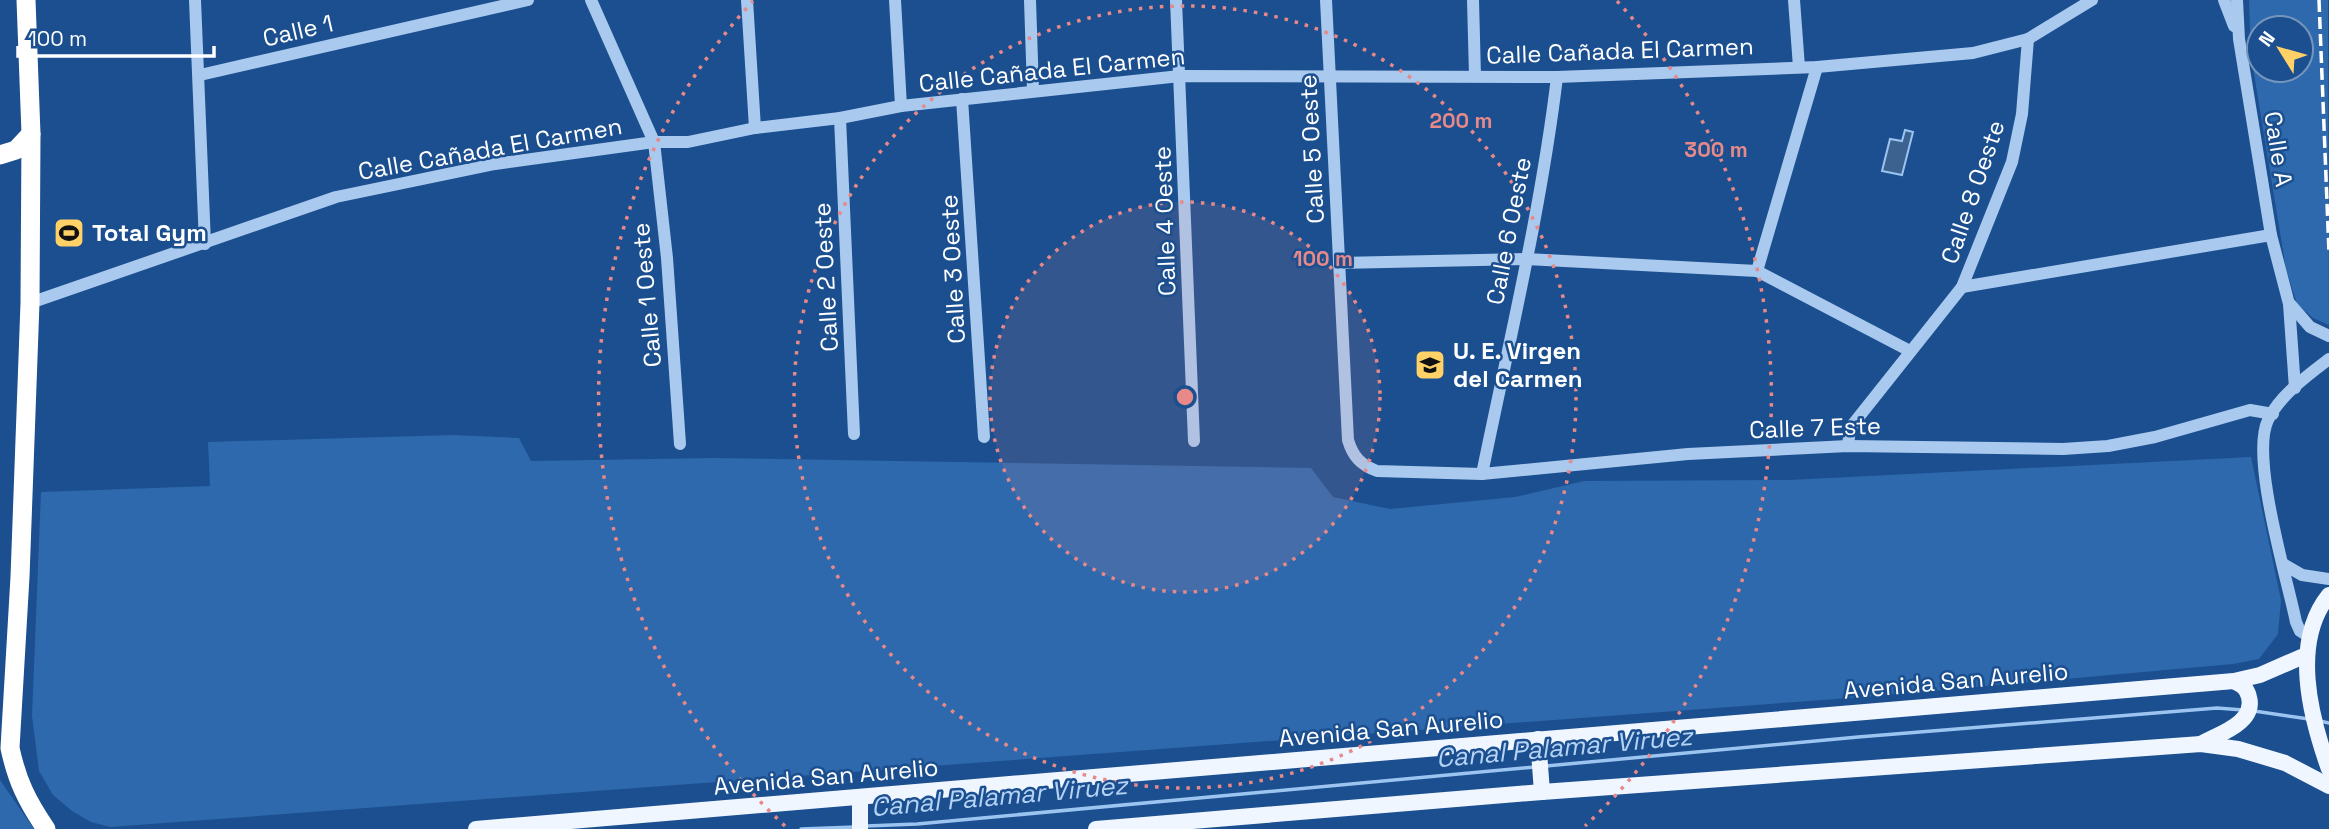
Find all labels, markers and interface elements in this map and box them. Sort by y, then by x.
street label: Calle 1 [260,7,336,54]
scale bar [18,14,214,58]
north arrow [2245,14,2315,84]
text: 100 m [28,25,87,52]
text: N [2253,26,2281,52]
street label: Calle Cañada El Carmen [1486,30,1754,71]
street label: Calle Cañada El Carmen [917,40,1187,99]
street label: Calle 5 Oeste [1292,74,1331,224]
text: 200 m [1430,107,1492,134]
street label: Calle A [2257,109,2300,189]
street label: Calle Cañada El Carmen [355,110,624,187]
street label: Calle 8 Oeste [1933,116,2012,268]
text: 300 m [1684,136,1748,163]
street label: Calle 4 Oeste [1146,146,1183,296]
street label: Calle 6 Oeste [1479,154,1538,307]
street label: Calle 3 Oeste [933,194,972,344]
street label: Calle 2 Oeste [806,202,845,352]
sports icon: Total Gym [52,216,86,250]
place label: Total Gym [92,217,207,248]
street label: Calle 1 Oeste [625,221,668,369]
text: 100 m [1293,245,1353,272]
place label: U. E. Virgen del Carmen [1453,335,1583,394]
school or university icon: U. E. Virgen del Carmen [1413,348,1447,382]
centre of rings [1173,385,1197,409]
street label: Calle 7 Este [1749,410,1881,445]
street label: Avenida San Aurelio [1842,655,2070,706]
street label: Avenida San Aurelio [1277,703,1505,754]
water label: Canal Palamar Viruez [1434,719,1696,775]
street label: Avenida San Aurelio [712,751,940,802]
water label: Canal Palamar Viruez [869,768,1131,824]

